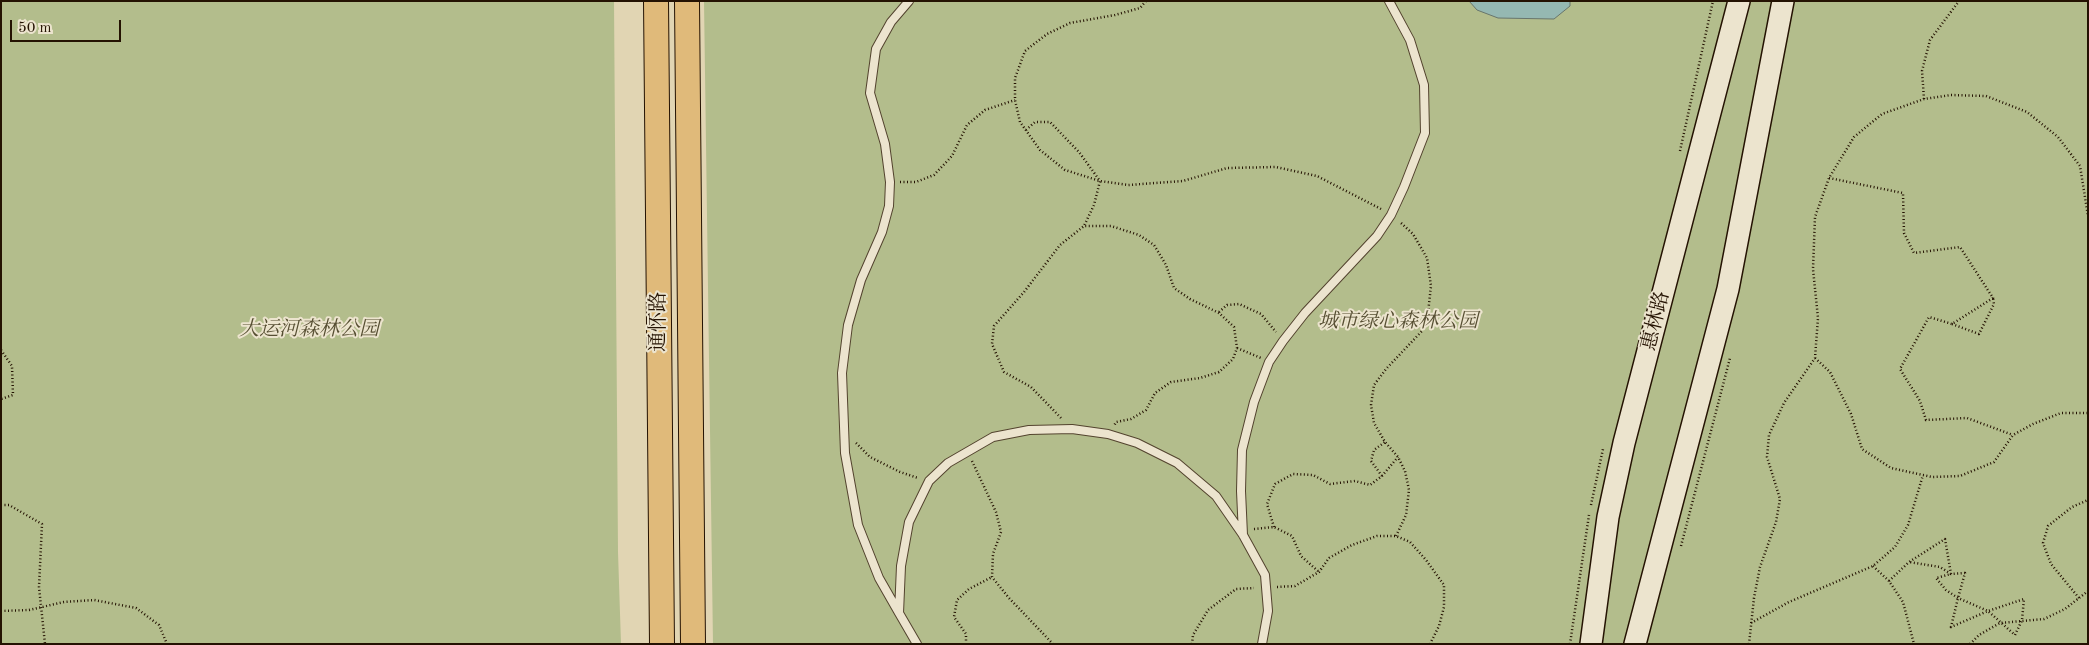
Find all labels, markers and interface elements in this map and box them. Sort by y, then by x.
scale bar [12,10,124,42]
text: 50 m [18,21,52,36]
street label: 惠林路 [1637,289,1675,353]
street label: 通怀路 [647,292,671,352]
park label: 城市绿心森林公园 [1318,310,1478,334]
park label: 大运河森林公园 [239,318,379,342]

